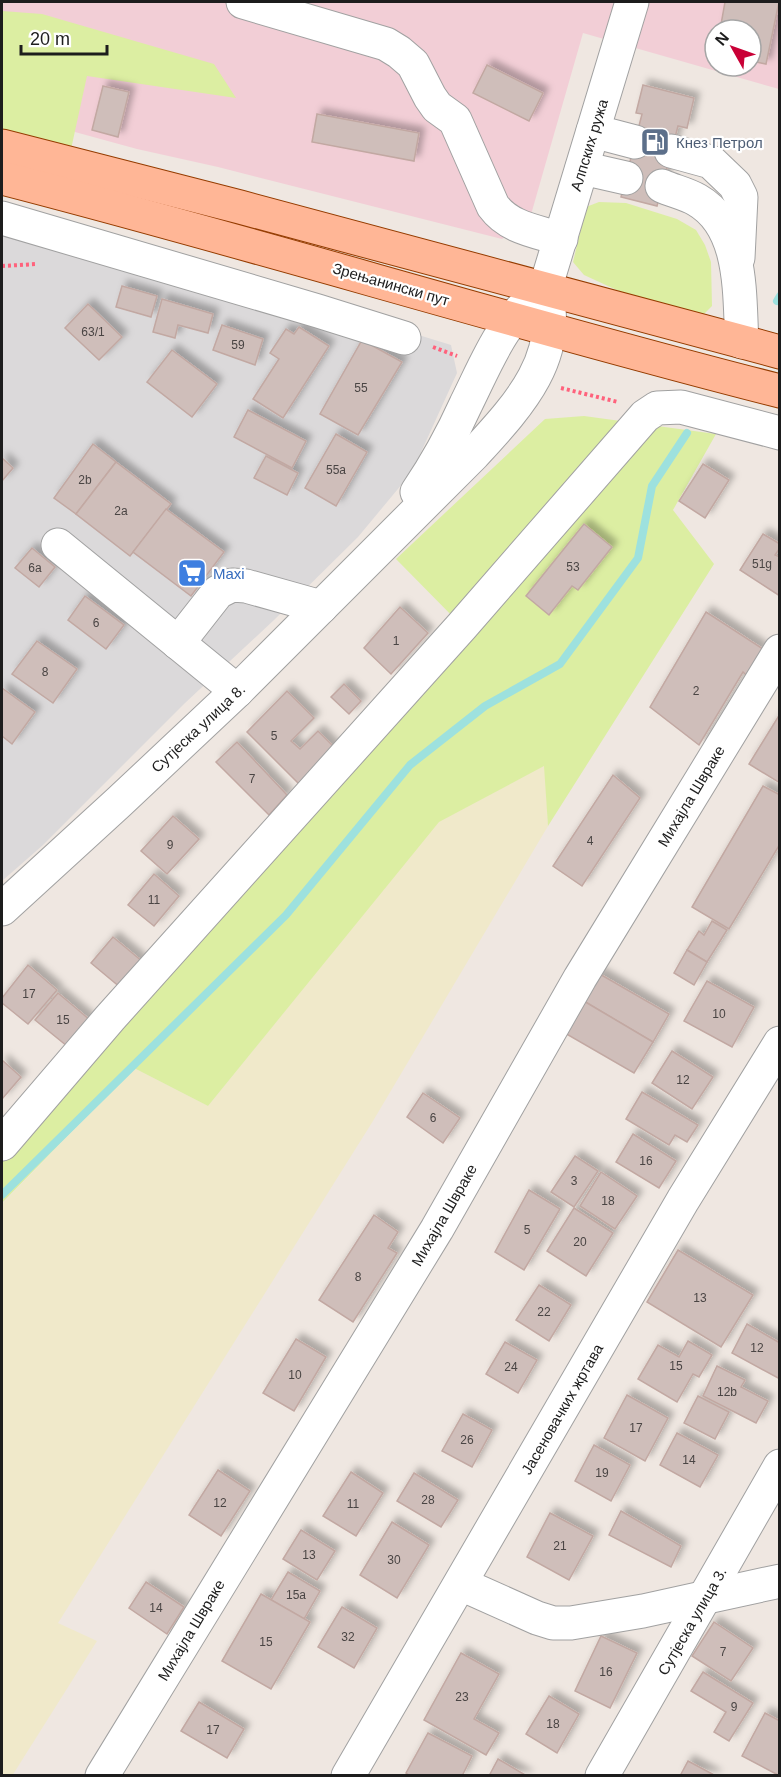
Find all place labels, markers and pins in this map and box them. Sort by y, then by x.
fuel station icon: Кнез Петрол [639,126,671,158]
place label: Кнез Петрол [676,134,763,151]
supermarket icon: Maxi [176,557,208,589]
place label: Maxi [213,565,245,582]

